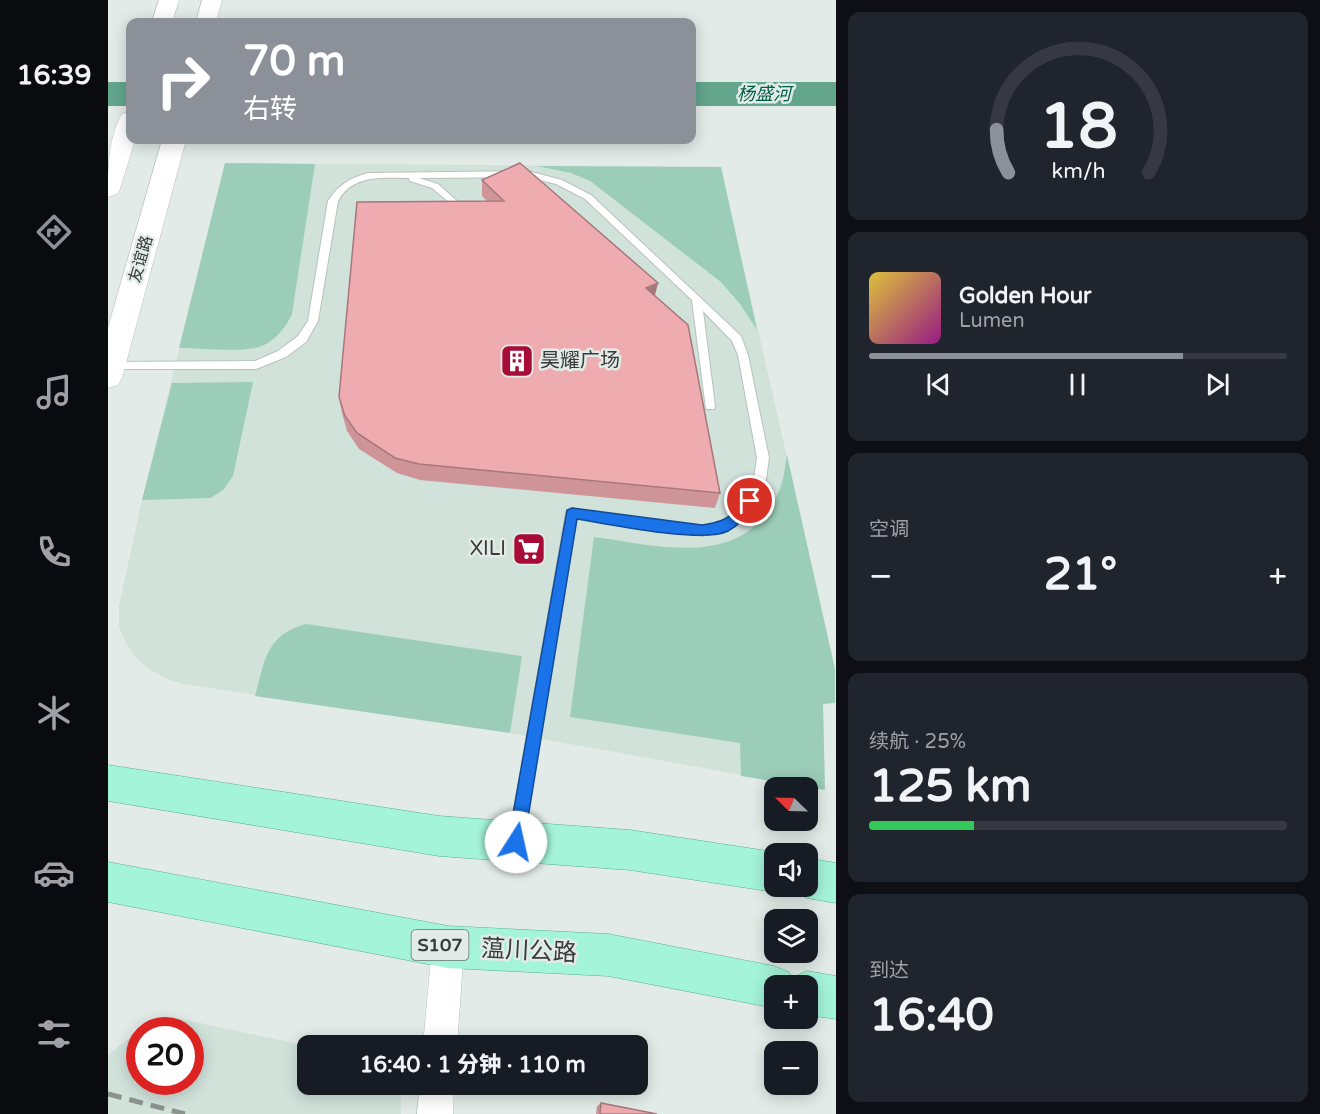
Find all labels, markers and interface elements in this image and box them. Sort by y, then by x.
text: 70 m [243,36,345,87]
icon: right [144,42,222,120]
text: 16:39 [17,59,91,92]
water label: 杨盛河 [737,83,794,105]
text: 18 [1039,90,1117,165]
text: 右转 [243,93,297,126]
text: km/h [1051,159,1105,185]
icon: directions [33,211,75,253]
street label: 友谊路 [125,233,157,285]
text: Golden Hour [959,283,1091,309]
text: Lumen [959,309,1025,333]
building icon: 昊耀广场 [499,343,535,379]
place label: 昊耀广场 [540,349,620,373]
icon: previous [922,368,955,401]
icon: pause [1061,368,1094,401]
icon: next [1201,368,1234,401]
icon: music [33,371,75,413]
pin [724,475,775,526]
icon: arrive [733,484,766,517]
text: 空调 [869,518,909,542]
icon: phone [33,531,75,573]
supermarket icon: XILI [511,531,547,567]
place label: XILI [470,537,506,561]
text: 21° [1044,548,1117,602]
text: − [869,557,893,596]
text: + [1268,557,1287,596]
icon: climate [33,692,75,734]
text: 续航 · 25% [869,730,966,754]
text: 125 km [869,760,1031,814]
north arrow [764,777,818,831]
map controls [764,777,818,1095]
position arrow [484,810,548,874]
button: sound [764,843,818,897]
icon: car [33,852,75,894]
button: layers [764,909,818,963]
road number: S107 [412,930,468,960]
street label: 蕰川公路 [480,934,578,968]
text: 到达 [869,959,909,983]
button: + [764,975,818,1029]
text: 16:40 [869,989,994,1043]
icon: filters [33,1013,75,1055]
speed limit sign: 20 [126,1017,204,1095]
button: − [764,1041,818,1095]
text: 16:40 · 1 分钟 · 110 m [359,1052,586,1078]

